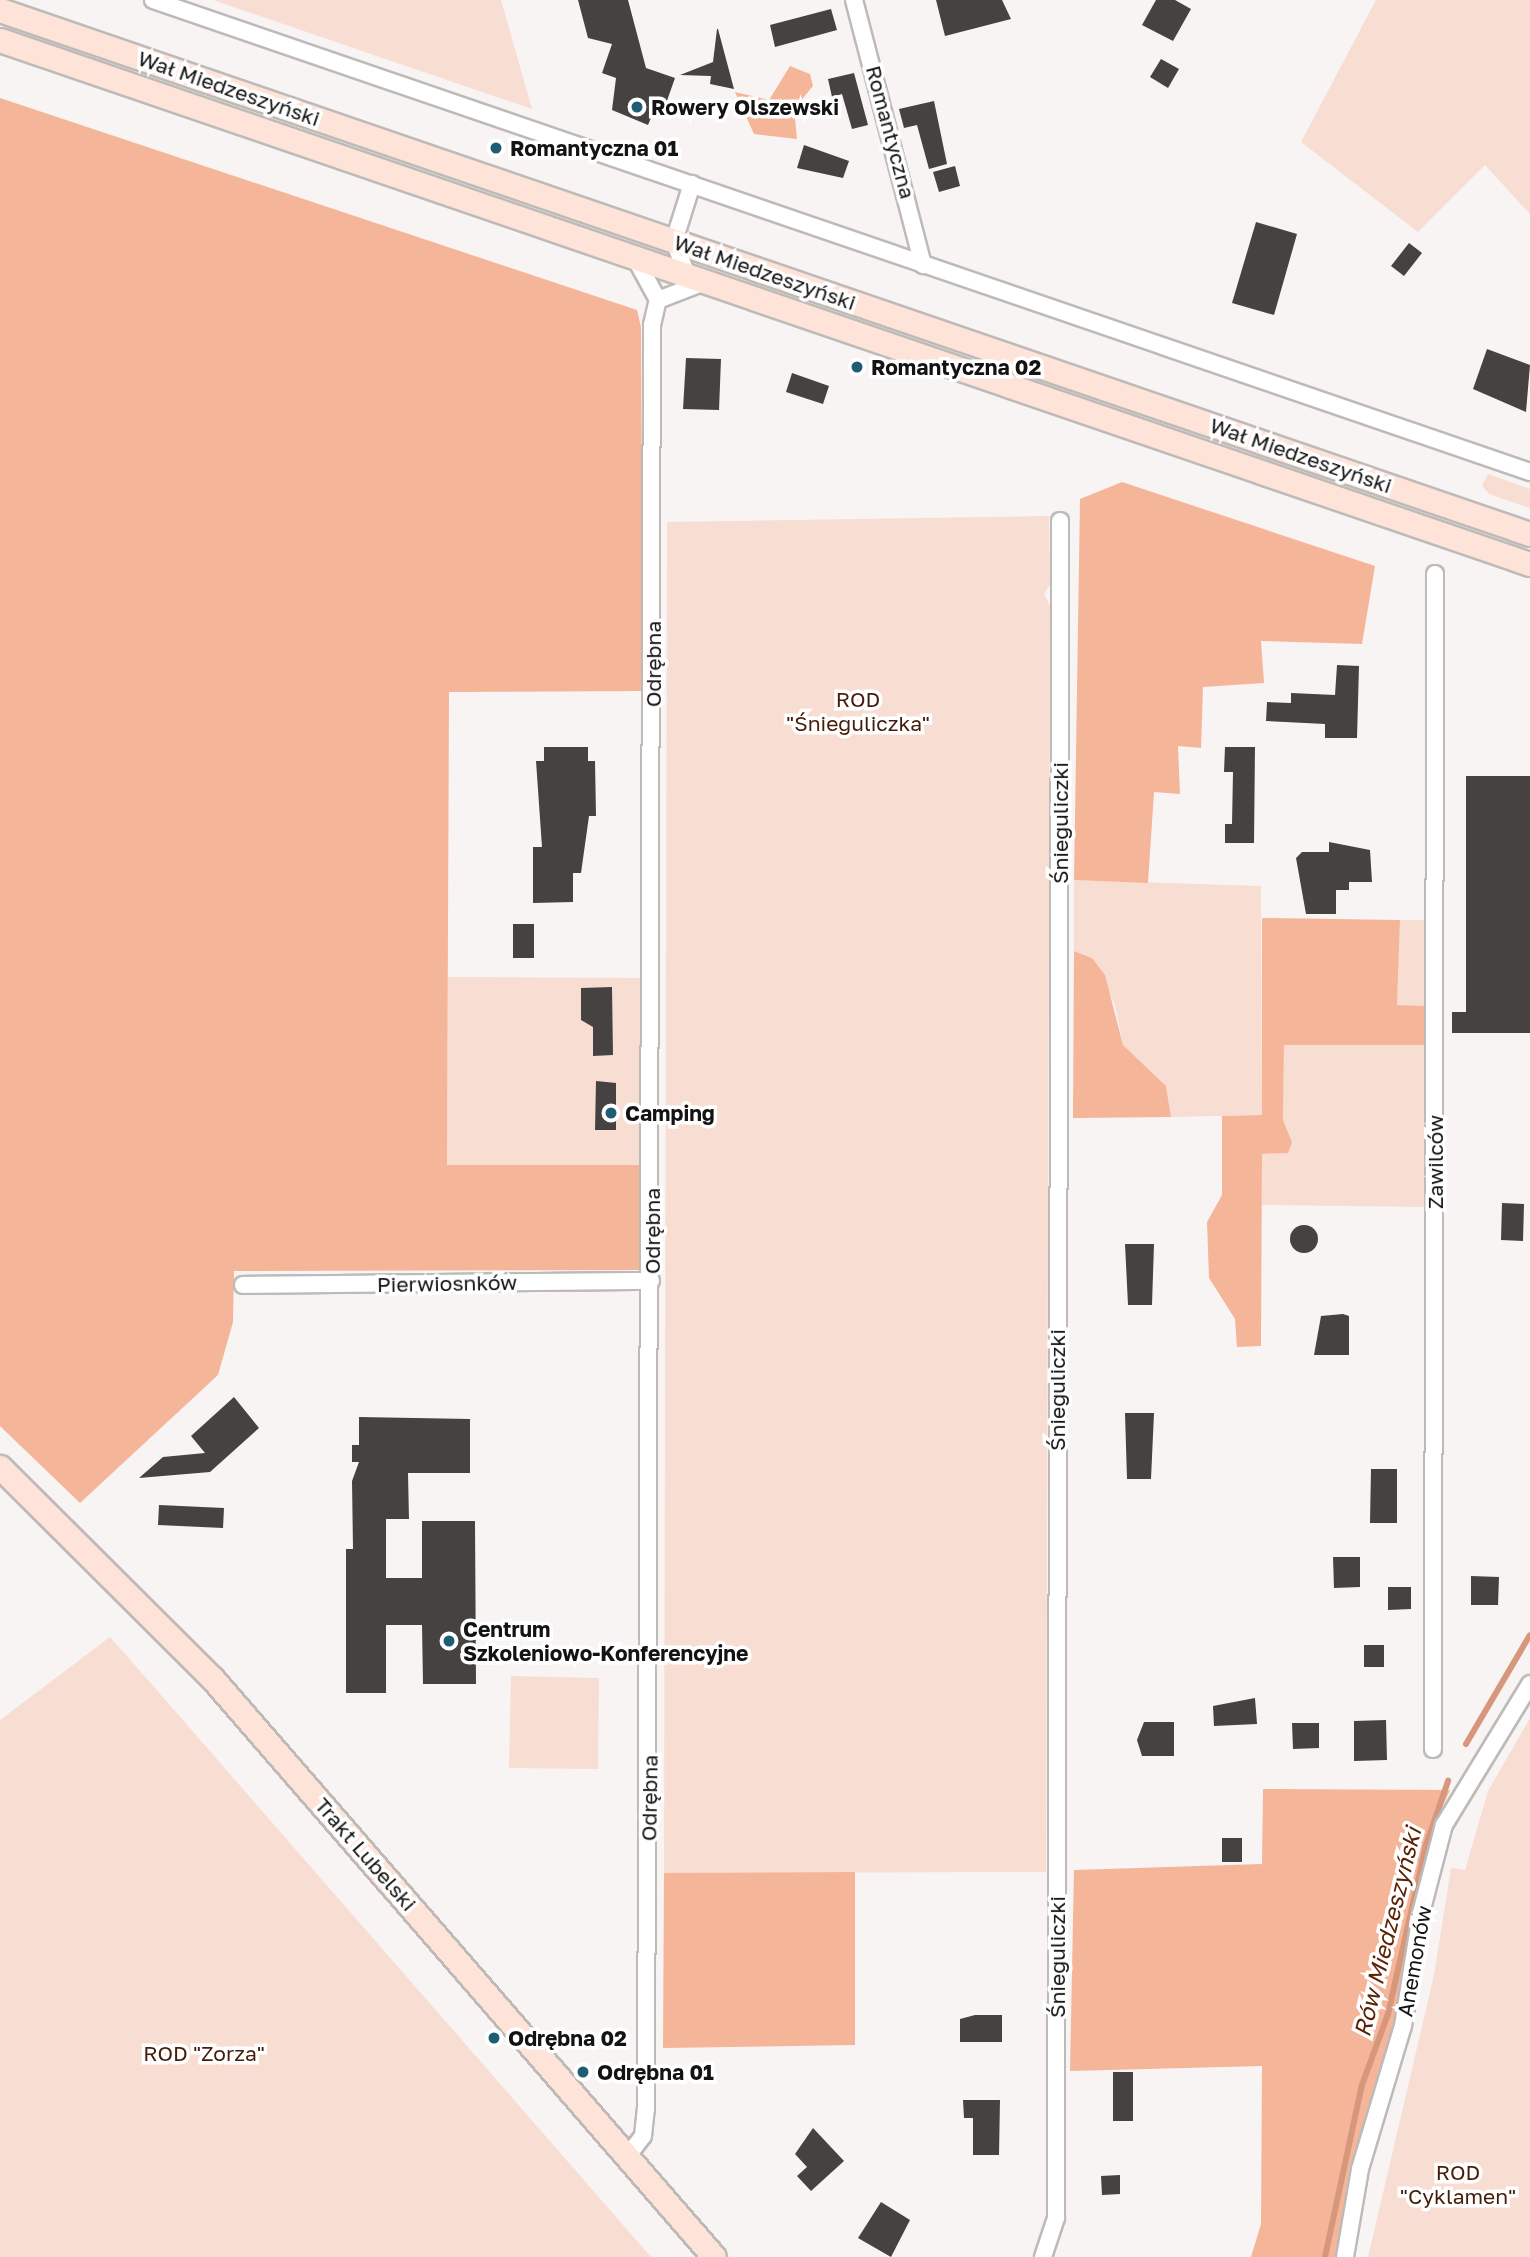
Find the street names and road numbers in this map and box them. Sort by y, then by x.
street label: Wał Miedzeszyński [135,45,323,131]
street label: Romantyczna [861,63,921,201]
street label: Wał Miedzeszyński [671,229,859,315]
street label: Wał Miedzeszyński [1207,412,1395,498]
street label: Odrębna [640,621,666,707]
street label: Śnieguliczki [1047,762,1073,884]
street label: Zawilców [1422,1115,1448,1209]
street label: Odrębna [639,1188,665,1274]
street label: Pierwiosnków [377,1269,517,1297]
street label: Śnieguliczki [1044,1329,1070,1451]
street label: Odrębna [636,1755,662,1841]
street label: Trakt Lubelski [310,1792,422,1916]
street label: Śnieguliczki [1044,1896,1070,2018]
street label: Anemonów [1392,1903,1436,2019]

